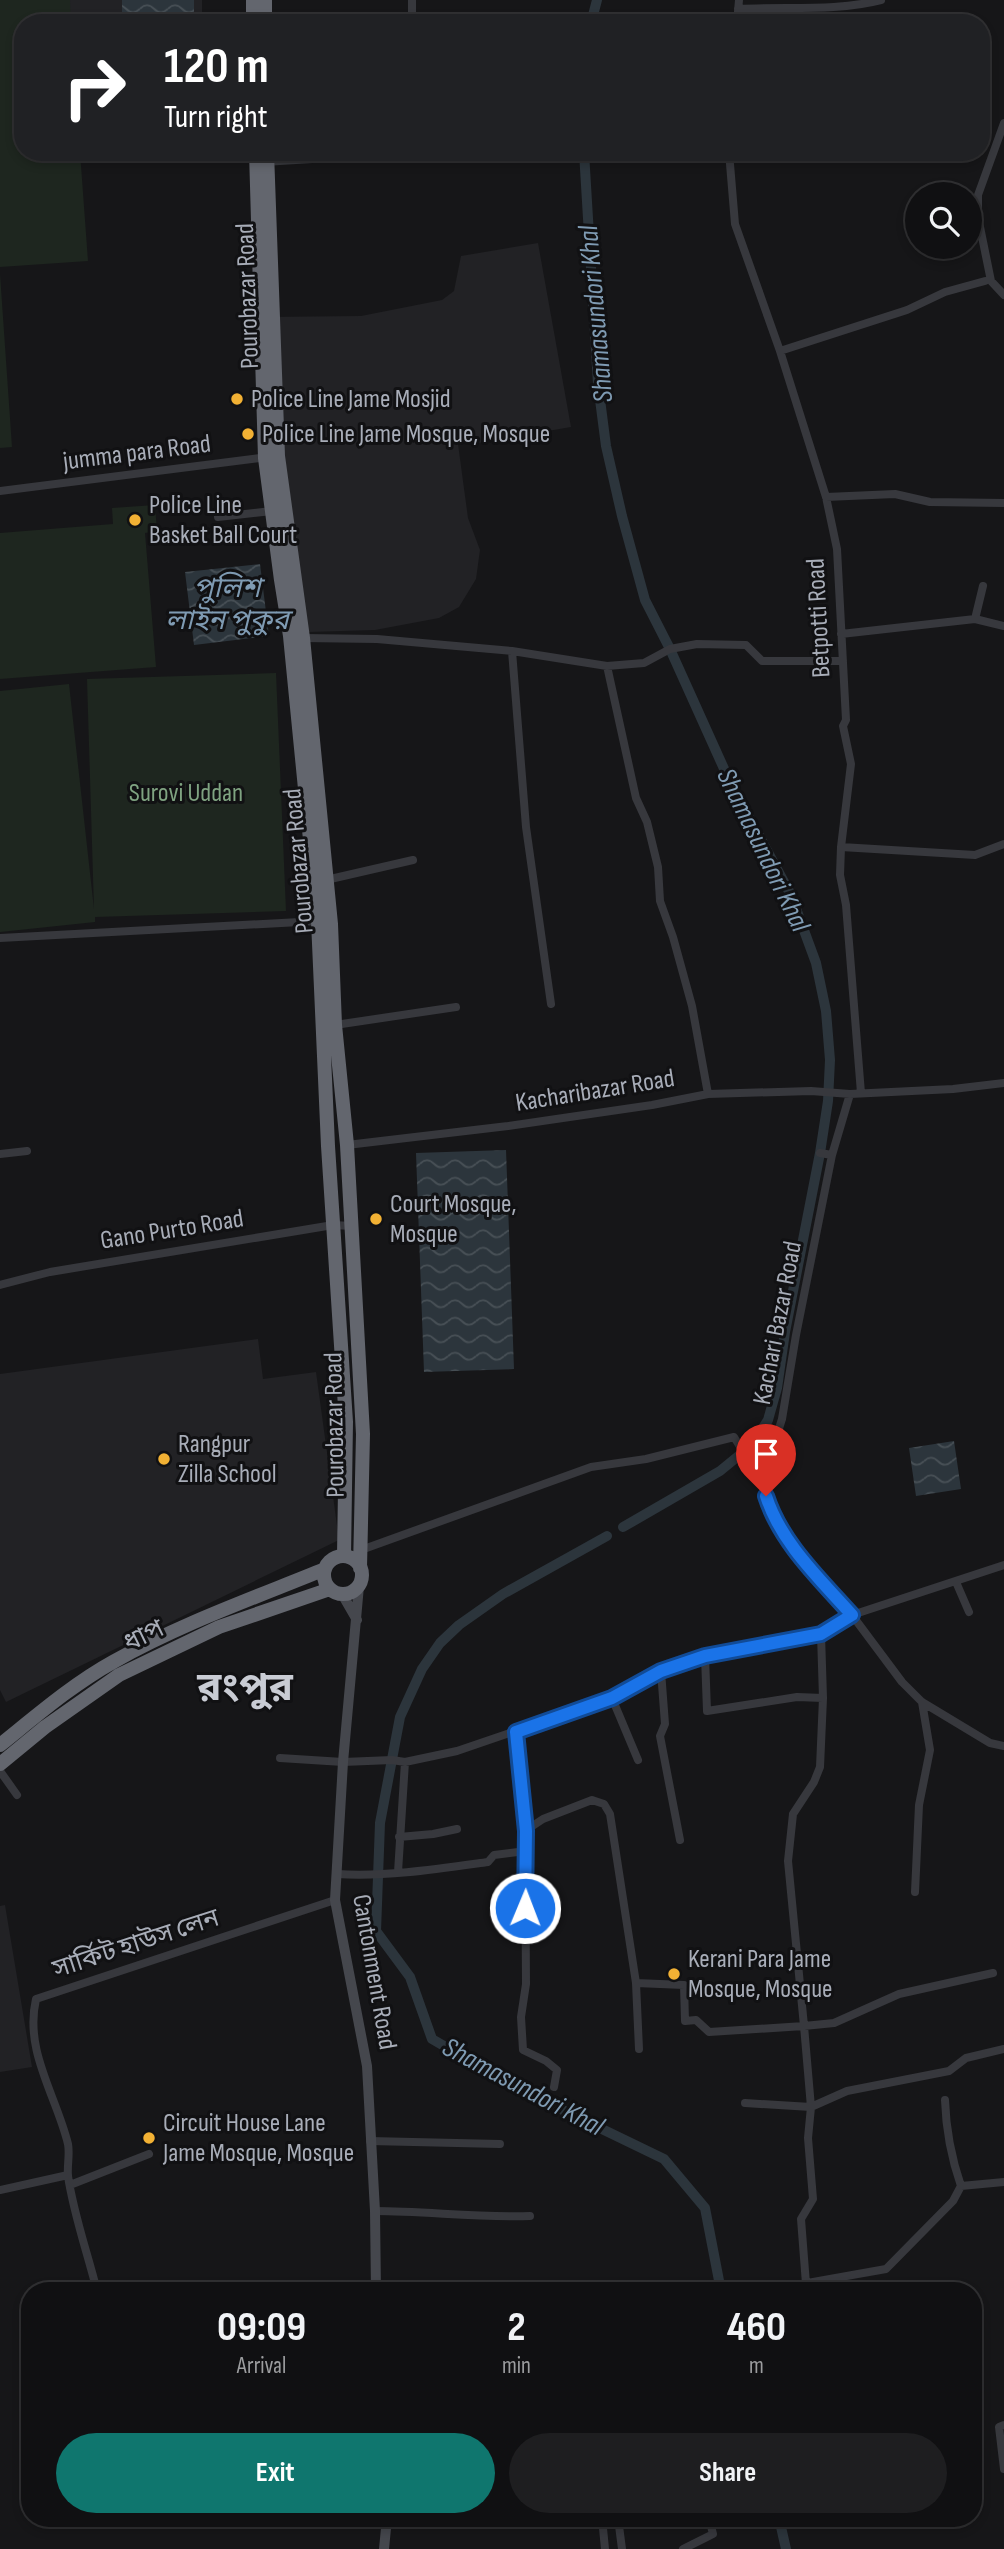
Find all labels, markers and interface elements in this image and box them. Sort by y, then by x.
text: 120 m [164,38,269,97]
icon: right [49,42,140,133]
text: Turn right [164,98,268,137]
map controls [905,182,982,259]
button: search [905,182,982,259]
street label: Pourobazar Road [230,223,266,369]
water label: Shamasundori Khal [572,223,620,404]
place label: Police Line Jame Mosjid [251,384,451,415]
marker: Police Line Jame Mosjid [229,391,245,407]
place label: Police Line Jame Mosque, Mosque [262,419,550,450]
marker: Police Line Jame Mosque, Mosque [240,426,256,442]
street label: jumma para Road [61,429,212,478]
place label: Police Line Basket Ball Court [149,490,297,551]
marker: Police Line Basket Ball Court [127,512,143,528]
street label: Betpotti Road [800,557,838,679]
water label: পুলিশ লাইন পুকুর [165,571,294,637]
water label: Shamasundori Khal [709,763,817,938]
park label: Surovi Uddan [129,778,243,809]
street label: Pourobazar Road [277,787,321,935]
street label: Kacharibazar Road [513,1063,677,1119]
place label: Court Mosque, Mosque [390,1189,517,1250]
street label: Gano Purto Road [98,1203,246,1257]
marker: Court Mosque, Mosque [368,1211,384,1227]
street label: Kachari Bazar Road [747,1239,809,1407]
street label: Pourobazar Road [318,1352,352,1498]
pin [736,1424,796,1496]
place label: Rangpur Zilla School [178,1429,277,1490]
icon: arrive [747,1435,785,1473]
marker: Rangpur Zilla School [156,1451,172,1467]
street label: ধাপ [119,1613,170,1659]
district label: রংপুর [196,1664,294,1712]
position arrow [488,1871,562,1945]
street label: Cantonment Road [345,1892,403,2052]
street label: সার্কিট হাউস লেন [48,1902,223,1986]
place label: Kerani Para Jame Mosque, Mosque [688,1944,833,2005]
marker: Kerani Para Jame Mosque, Mosque [666,1966,682,1982]
water label: Shamasundori Khal [437,2031,610,2144]
place label: Circuit House Lane Jame Mosque, Mosque [162,2108,354,2169]
marker: Circuit House Lane Jame Mosque, Mosque [141,2130,157,2146]
text: 09:09 [217,2302,306,2353]
text: 2 [507,2302,526,2353]
text: 460 [727,2302,786,2353]
text: Arrival [237,2352,286,2380]
text: min [502,2352,531,2380]
text: m [749,2352,764,2380]
button: Exit [56,2433,495,2513]
button: Share [509,2433,947,2513]

